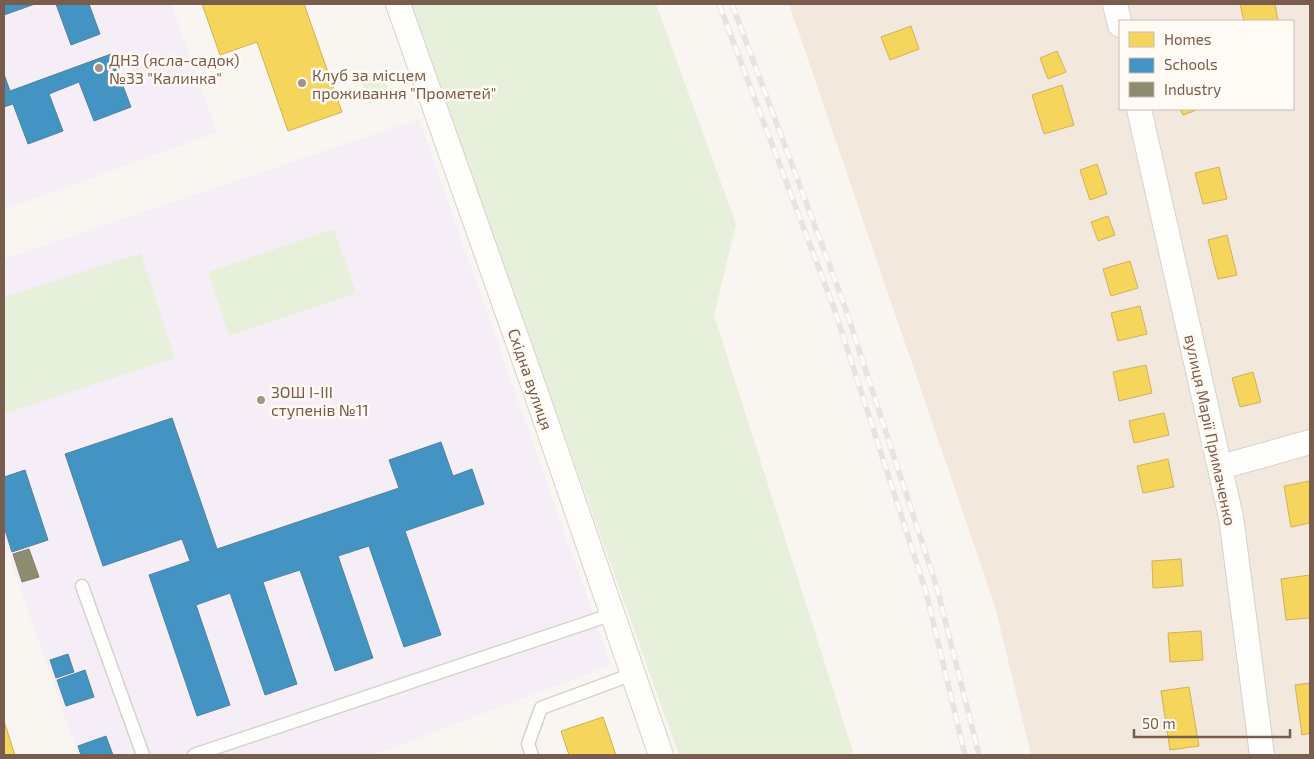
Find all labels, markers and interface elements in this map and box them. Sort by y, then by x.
legend [1119,20,1294,110]
text: Homes [1164,30,1211,48]
place label: ДНЗ (ясла-садок) №33 "Калинка" [109,50,239,87]
text: Schools [1164,55,1218,73]
marker: ДНЗ (ясла-садок) №33 "Калинка" [93,62,105,74]
place label: Клуб за місцем проживання "Прометей" [312,65,496,102]
marker: Клуб за місцем проживання "Прометей" [296,77,308,89]
text: Industry [1164,80,1221,98]
street label: Східна вулиця [504,326,557,433]
street label: вулиця Марії Примаченко [1180,333,1241,528]
place label: ЗОШ І-ІІІ ступенів №11 [271,382,369,420]
marker: ЗОШ І-ІІІ ступенів №11 [255,394,267,406]
scale bar [1134,706,1290,738]
text: 50 m [1142,714,1176,732]

